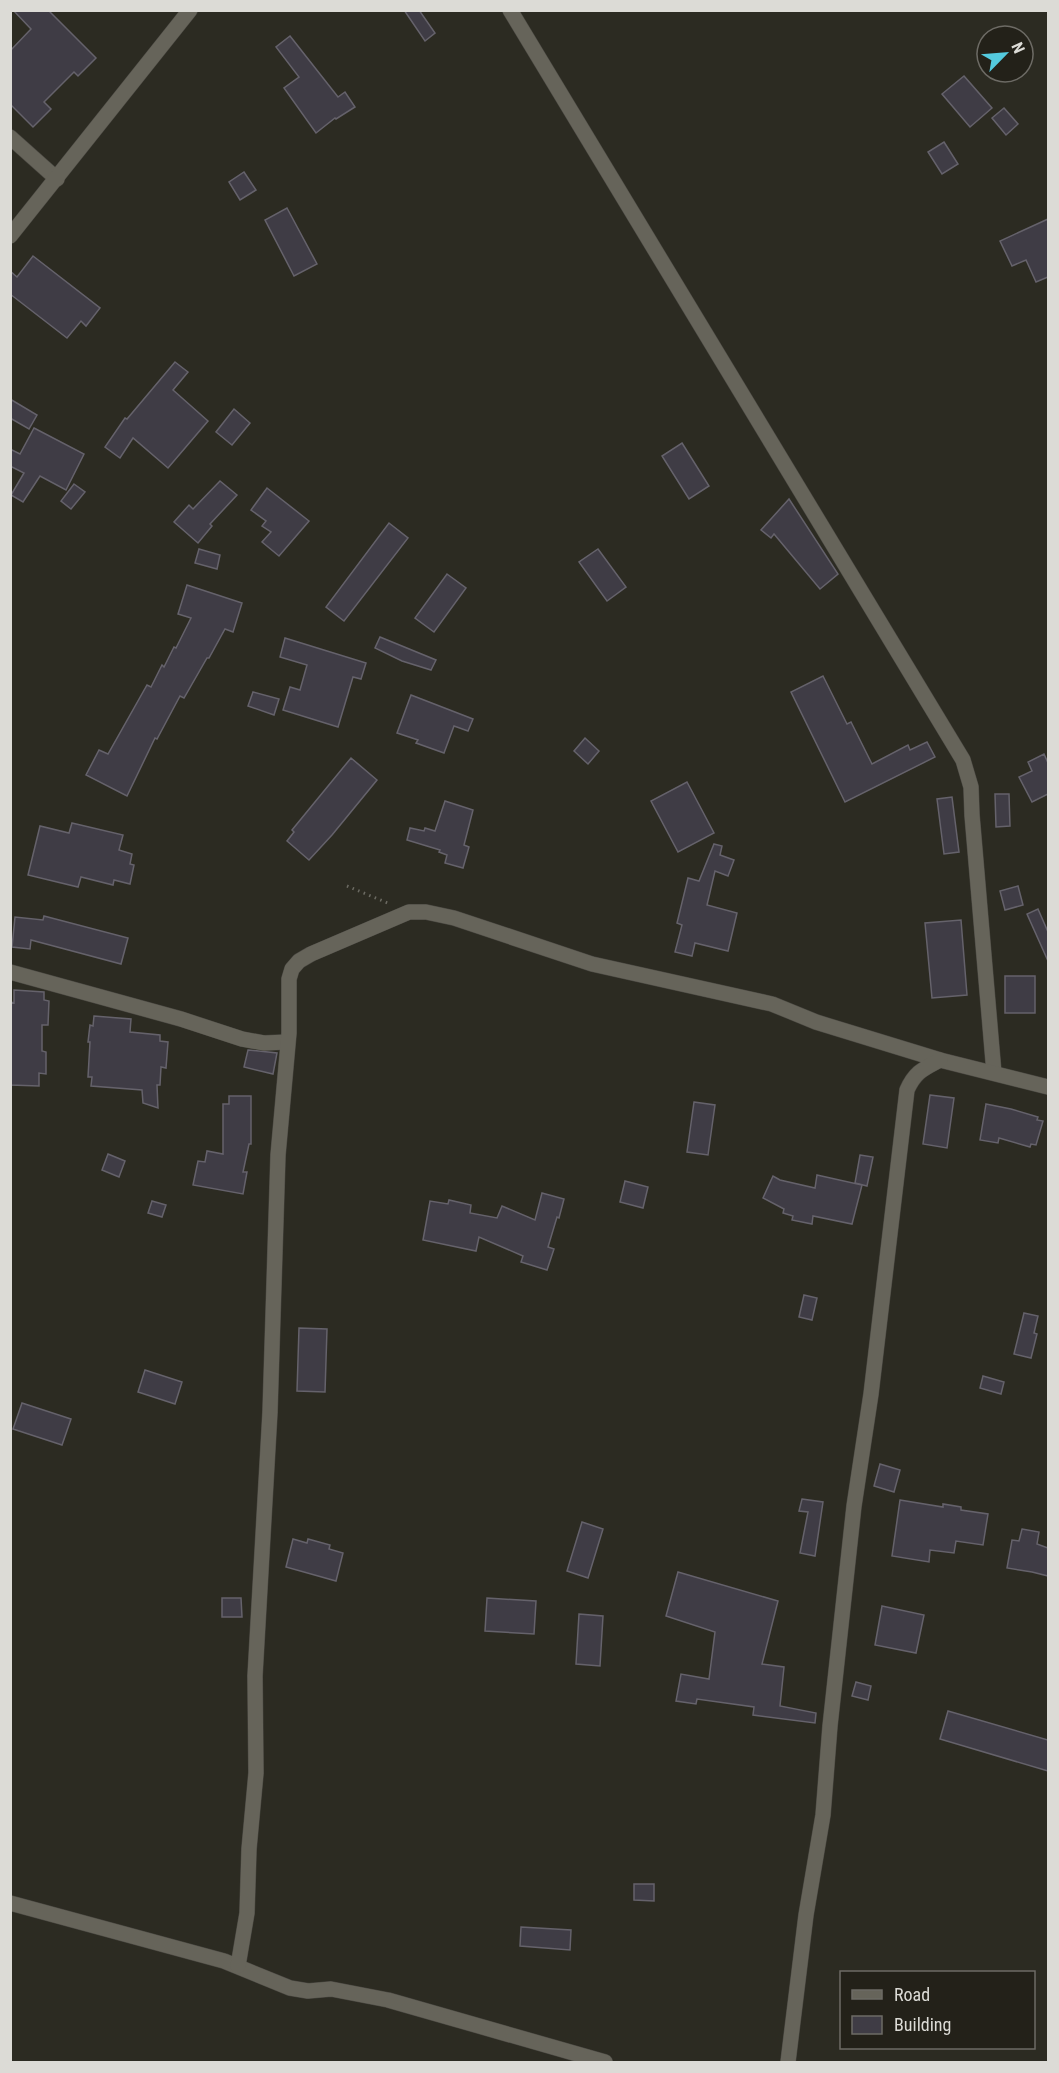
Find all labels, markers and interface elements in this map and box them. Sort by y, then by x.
north arrow [975,24,1035,84]
text: N [1007,39,1029,56]
legend [840,1971,1035,2049]
text: Road [894,1984,930,2005]
text: Building [894,2014,951,2035]

